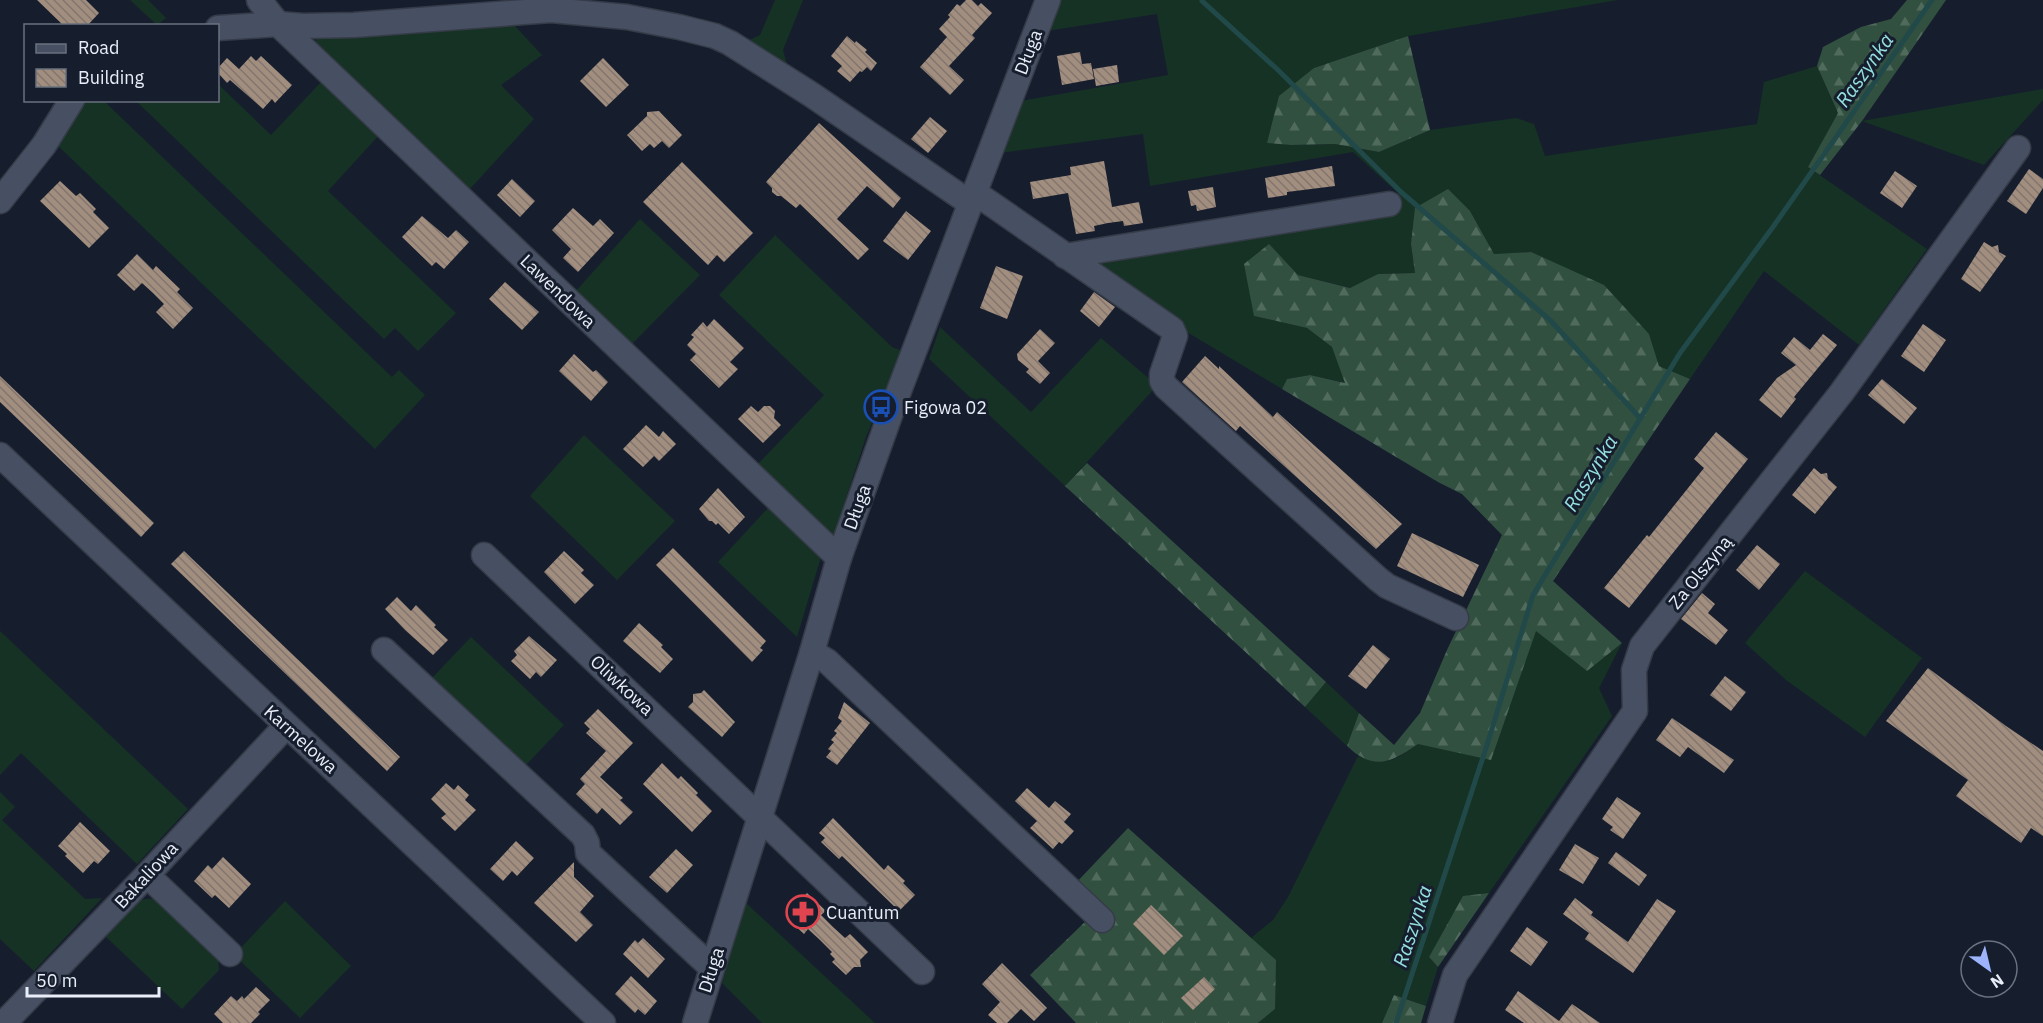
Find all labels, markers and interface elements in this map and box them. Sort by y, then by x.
legend [24,24,219,102]
street label: Długa [1009,26,1047,78]
water label: Raszynka [1829,28,1899,112]
text: Road [78,36,119,59]
text: Building [78,66,145,89]
street label: Lawendowa [515,249,601,333]
bus stop icon: Figowa 02 [863,389,899,425]
place label: Figowa 02 [904,396,987,419]
water label: Raszynka [1557,430,1623,516]
street label: Długa [838,481,876,533]
street label: Za Olszyną [1663,530,1737,613]
street label: Oliwkowa [585,650,659,720]
street label: Karmelowa [259,700,343,778]
street label: Bakaliowa [109,837,183,913]
water label: Raszynka [1386,882,1438,970]
pharmacy icon: Cuantum [785,894,821,930]
place label: Cuantum [826,901,900,924]
north arrow [1959,939,2019,999]
street label: Długa [693,944,729,996]
scale bar [27,960,159,998]
text: 50 m [36,969,78,992]
text: N [1987,970,2008,993]

